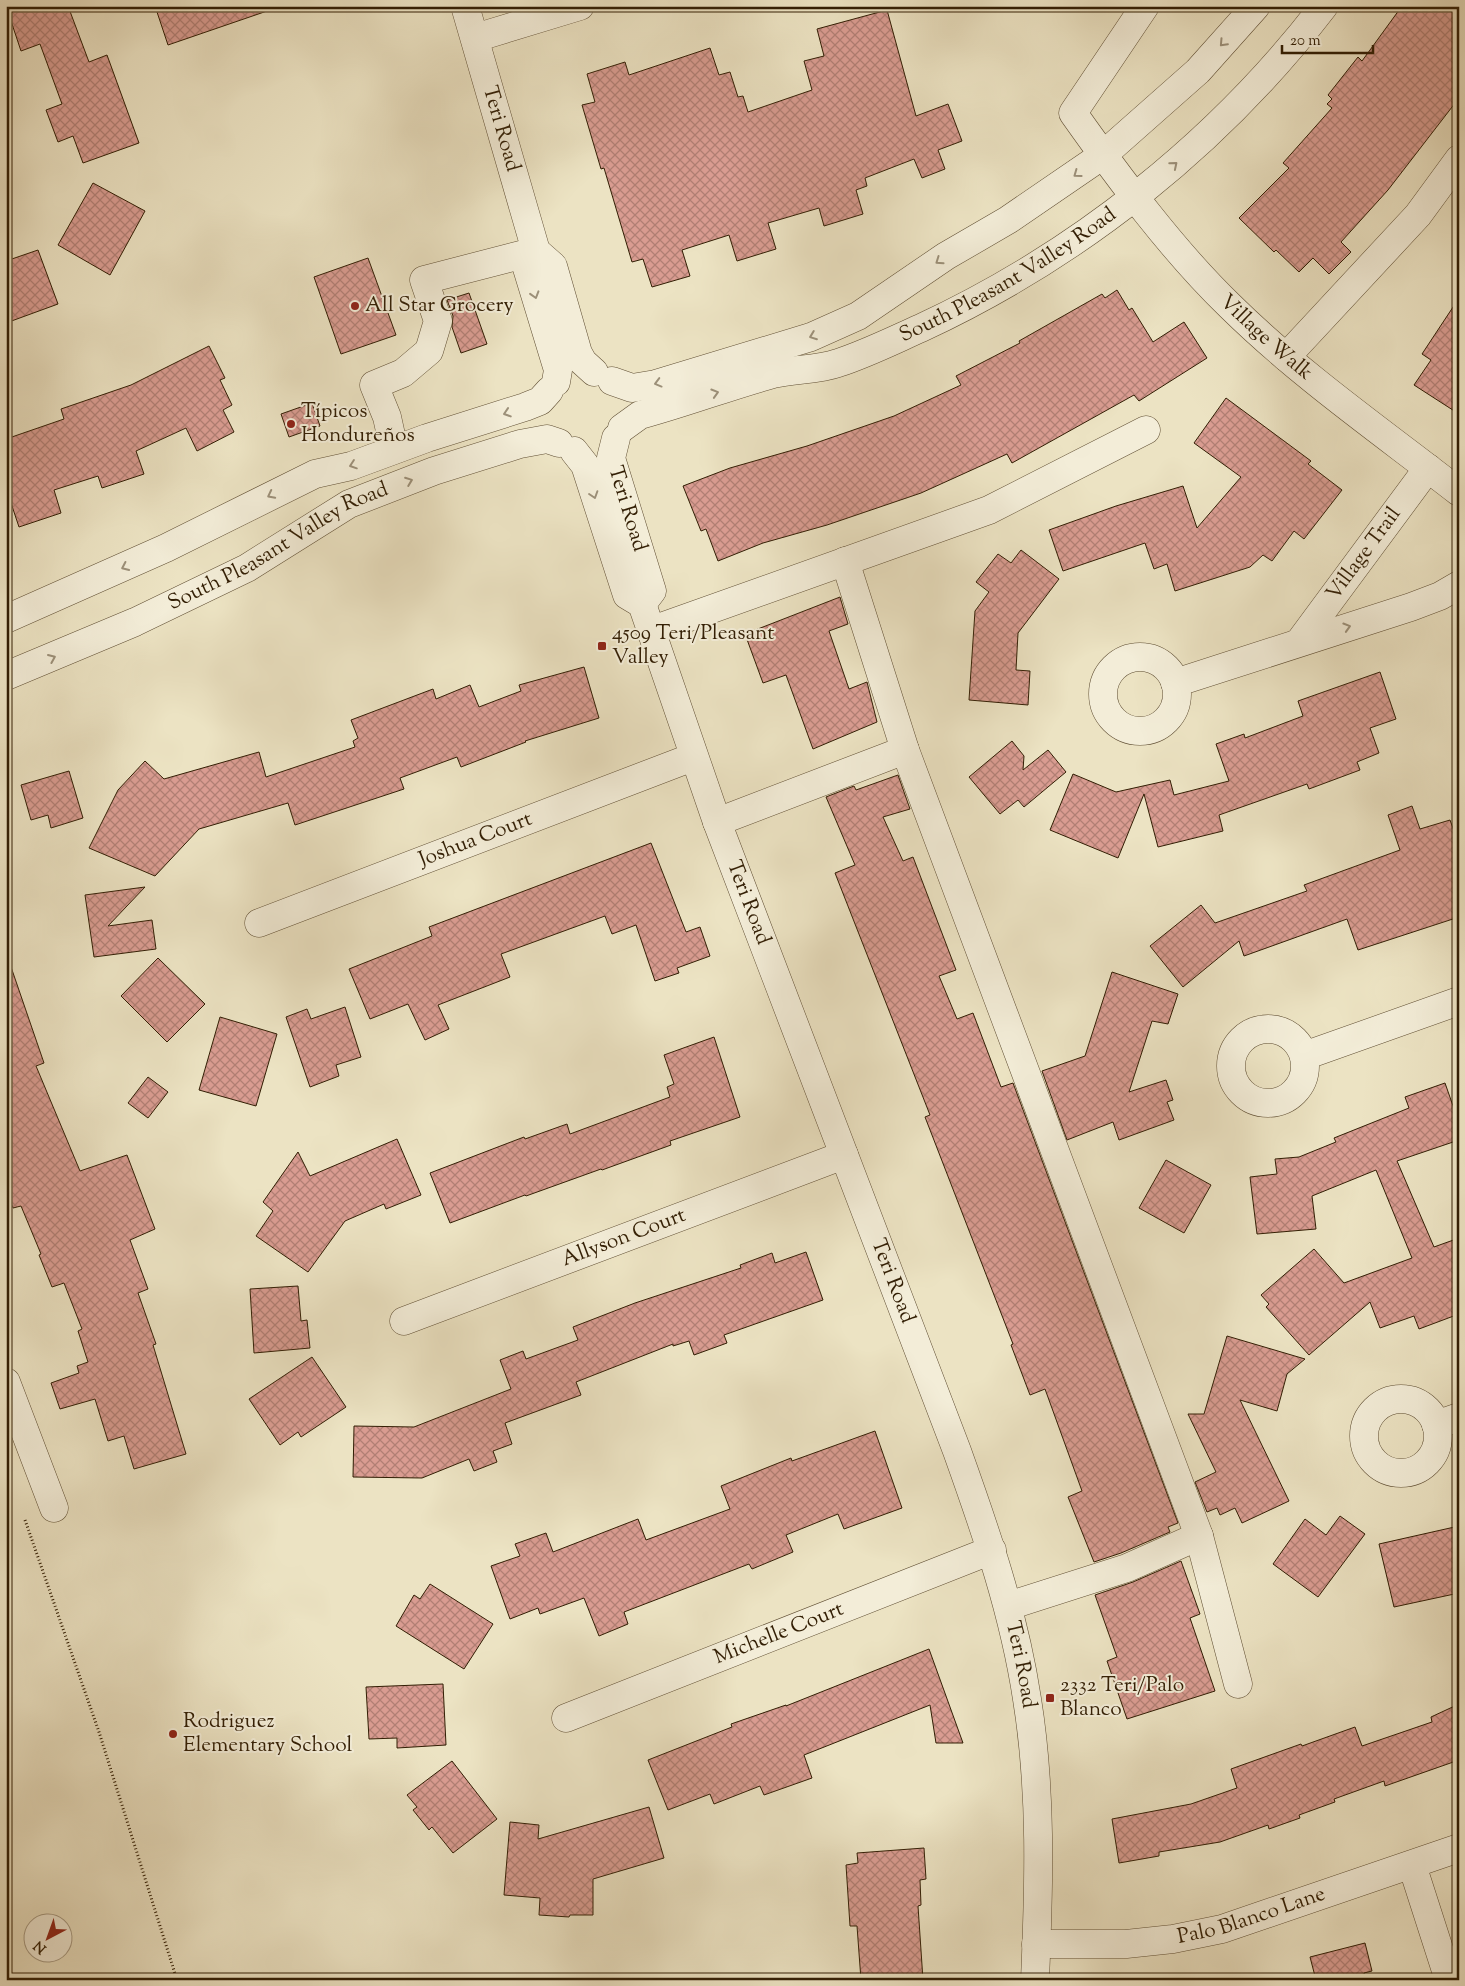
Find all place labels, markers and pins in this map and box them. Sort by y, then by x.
place label: All Star Grocery [365,291,514,321]
marker: All Star Grocery [349,300,361,312]
place label: Típicos Hondureños [301,397,415,451]
marker: Típicos Hondureños [285,418,297,430]
place label: 4509 Teri/Pleasant Valley [612,619,775,673]
marker: 4509 Teri/Pleasant Valley [596,640,608,652]
place label: 2332 Teri/Palo Blanco [1060,1671,1184,1725]
marker: 2332 Teri/Palo Blanco [1044,1692,1056,1704]
place label: Rodriguez Elementary School [183,1707,353,1761]
marker: Rodriguez Elementary School [167,1728,179,1740]

